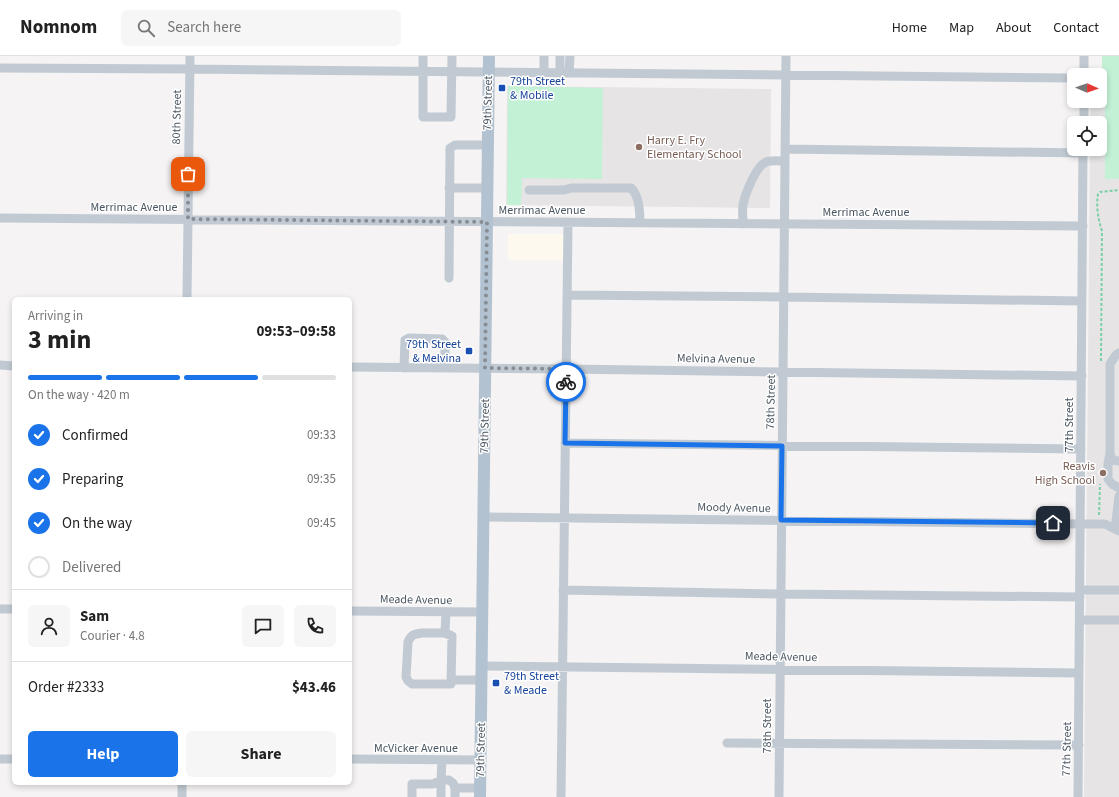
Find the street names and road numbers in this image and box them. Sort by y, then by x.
street label: 79th Street [479,75,497,131]
street label: 80th Street [168,89,186,145]
street label: Merrimac Avenue [91,199,177,216]
street label: Merrimac Avenue [499,202,585,219]
street label: Merrimac Avenue [823,204,909,221]
street label: Melvina Avenue [677,350,755,368]
street label: 78th Street [762,374,780,430]
street label: 79th Street [476,398,494,454]
street label: 77th Street [1061,398,1078,452]
street label: Moody Avenue [697,499,771,517]
street label: Meade Avenue [380,591,452,609]
street label: Meade Avenue [745,648,817,666]
street label: 78th Street [759,699,776,753]
street label: 77th Street [1058,721,1076,777]
street label: 79th Street [472,722,490,778]
street label: McVicker Avenue [374,740,458,757]

